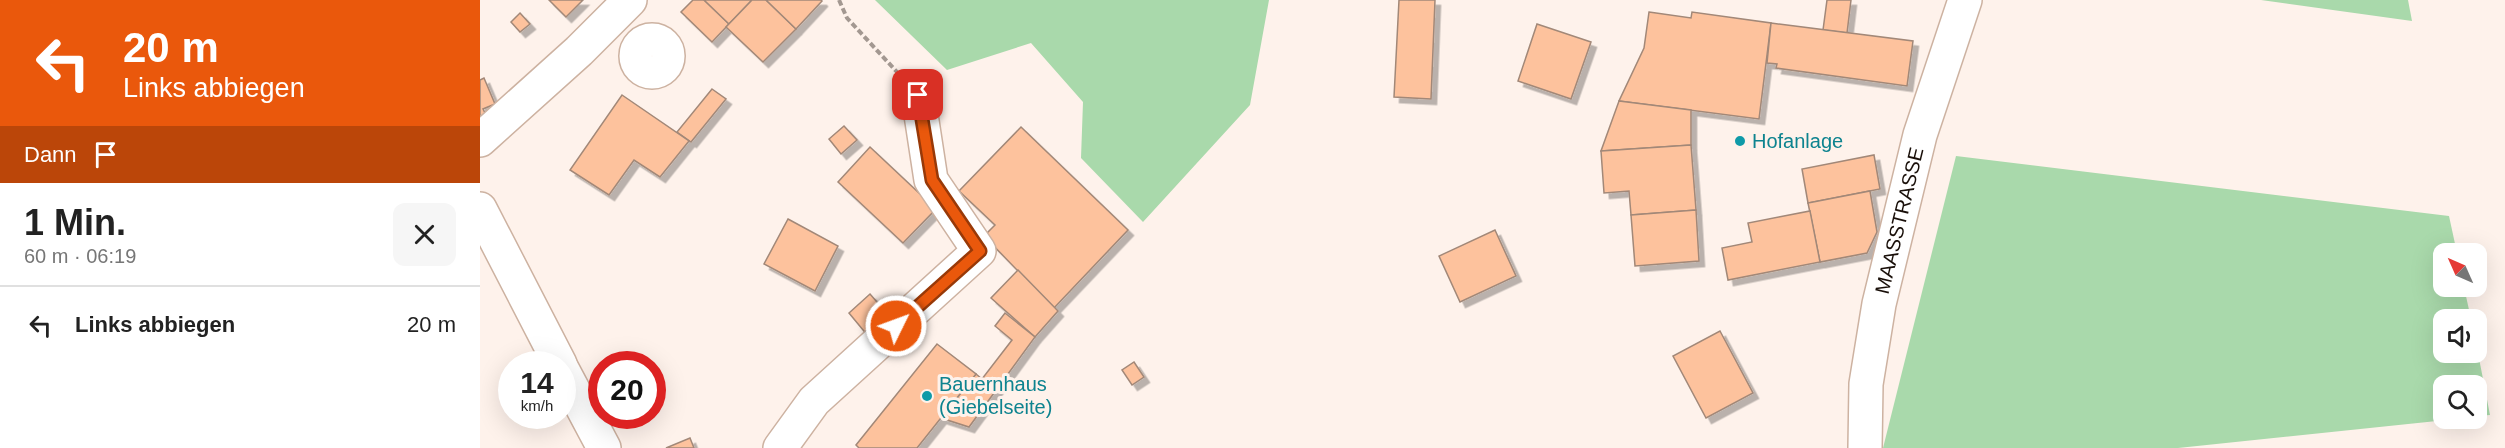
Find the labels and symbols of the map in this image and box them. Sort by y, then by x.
pin [892,69,943,120]
place label: Hofanlage [1752,130,1843,152]
marker: Hofanlage [1733,134,1747,148]
street label: MAASSTRASSE [1871,145,1928,296]
north arrow [2433,243,2487,297]
position arrow [864,294,928,358]
speed limit sign: 20 [588,351,666,429]
place label: Bauernhaus (Giebelseite) [939,373,1052,418]
marker: Bauernhaus (Giebelseite) [920,389,934,403]

